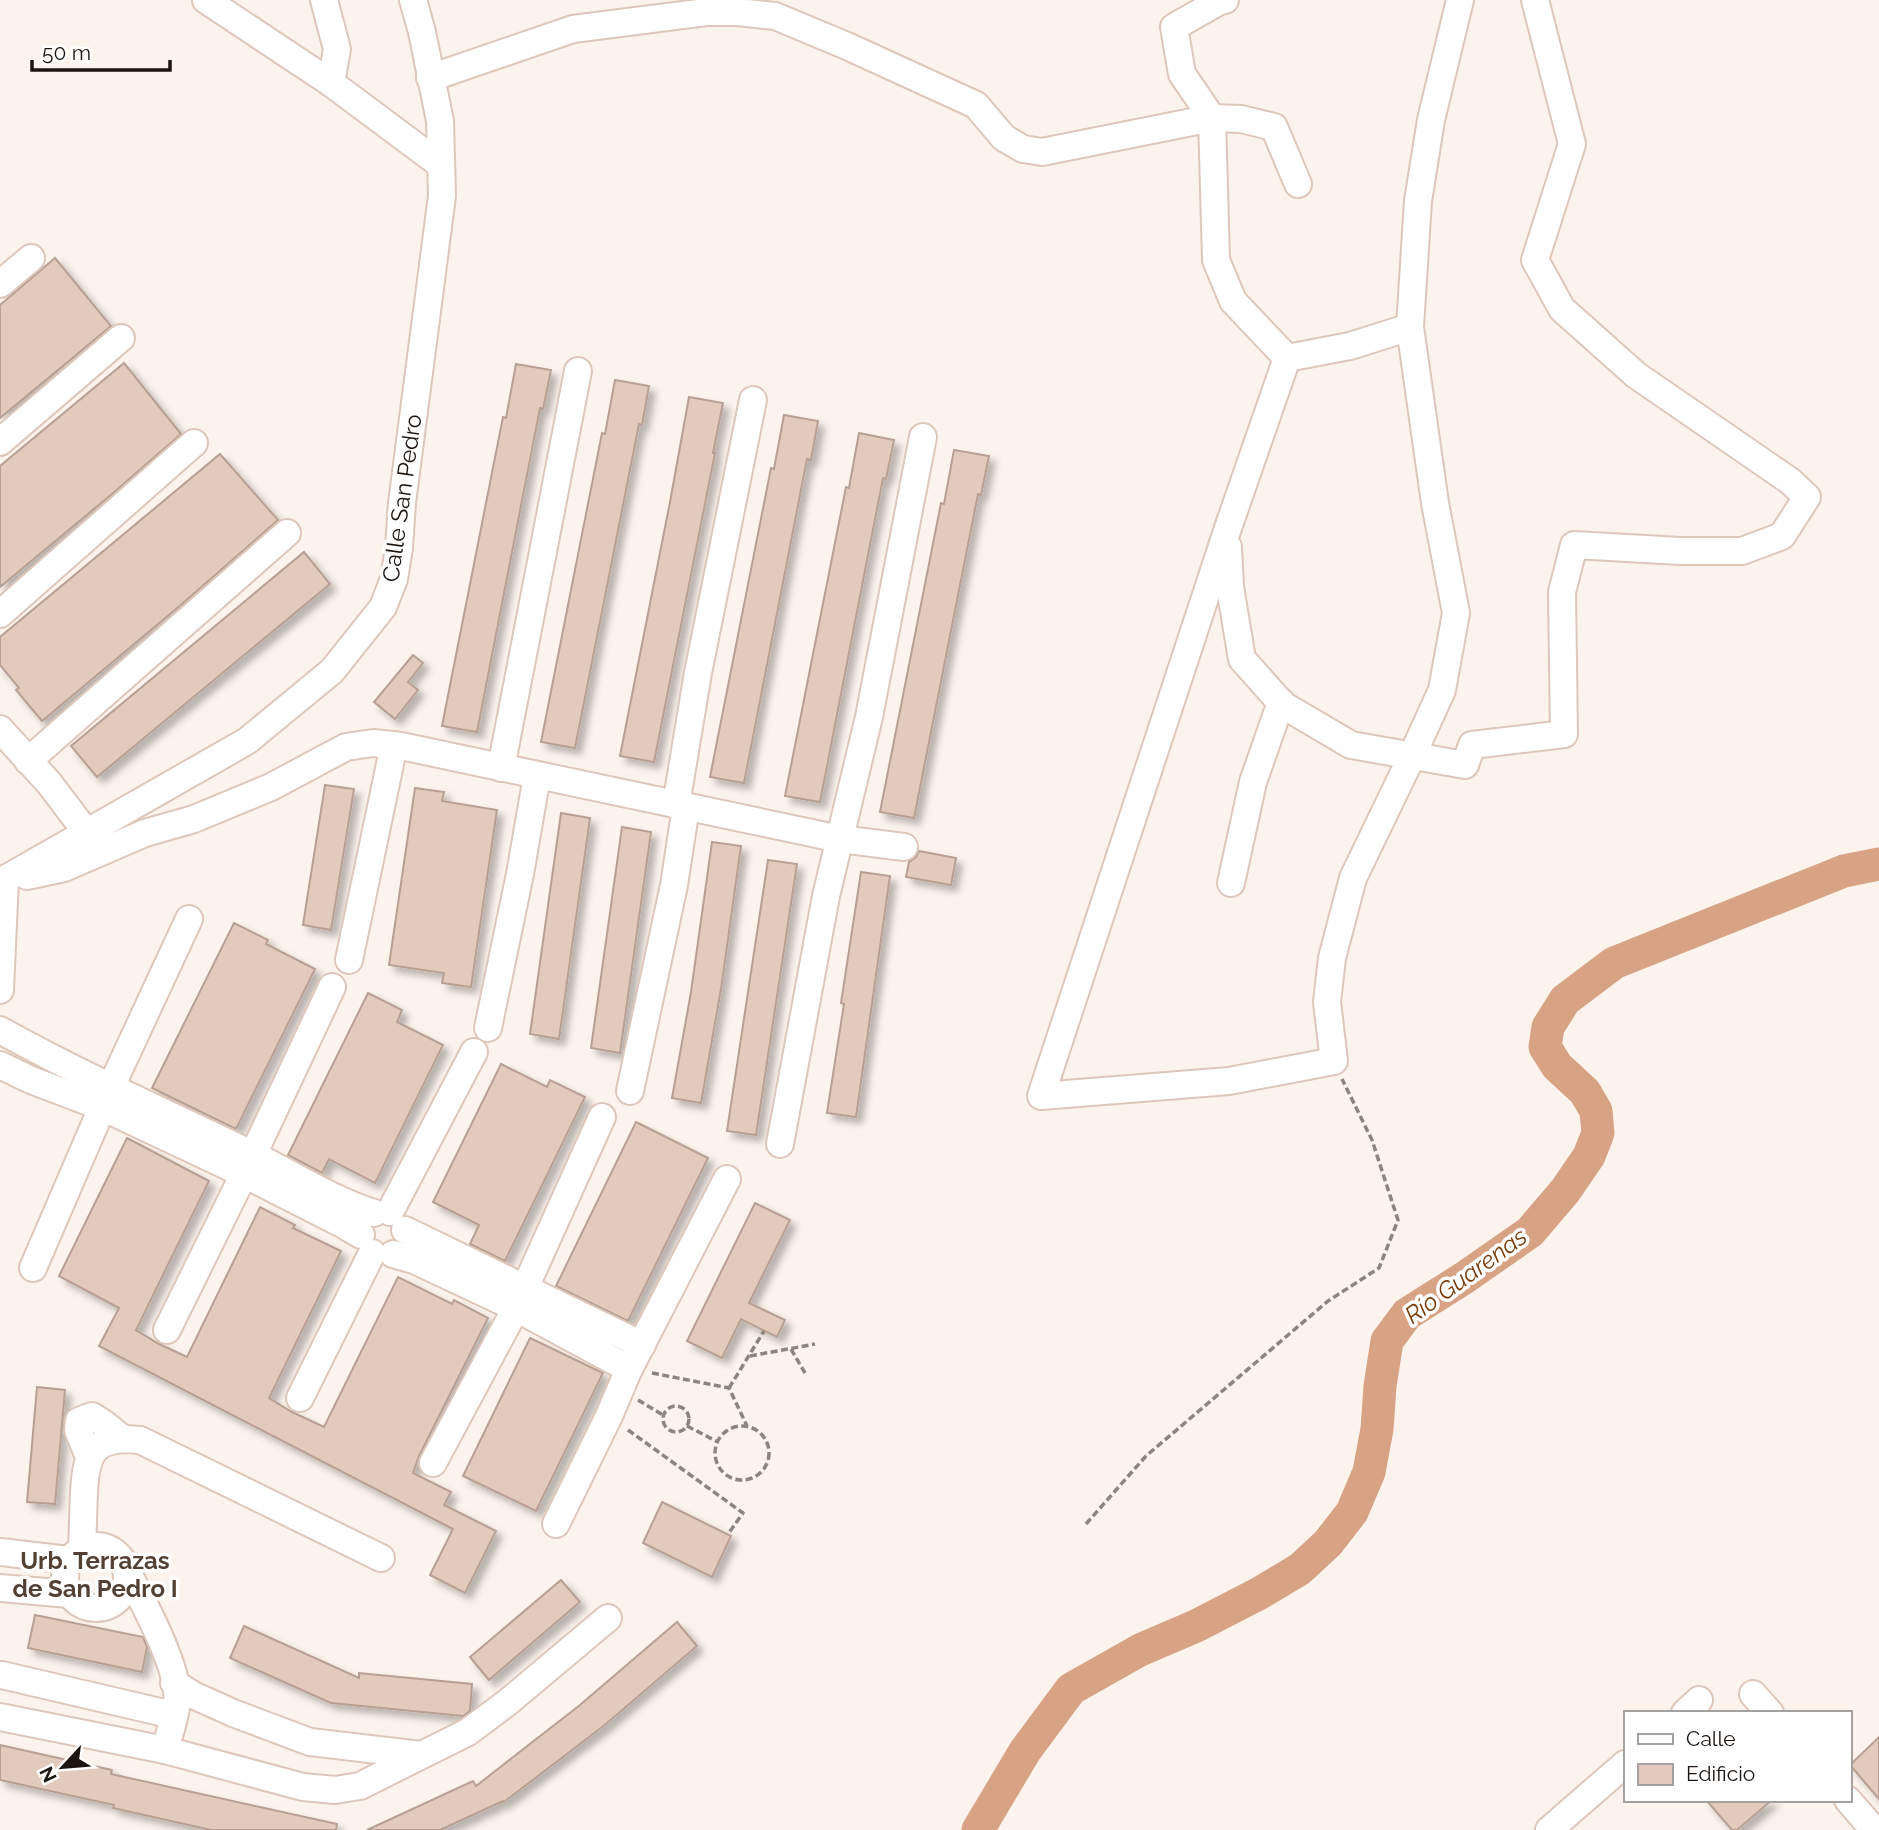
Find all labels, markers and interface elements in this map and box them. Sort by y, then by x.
scale bar [32,28,170,72]
text: 50 m [42,40,91,65]
street label: Calle San Pedro [376,412,427,584]
water label: Río Guarenas [1399,1222,1532,1330]
district label: Urb. Terrazas de San Pedro I [12,1546,178,1603]
legend [1624,1711,1851,1802]
text: Calle [1686,1726,1736,1751]
north arrow [28,1732,98,1802]
text: Edificio [1686,1761,1755,1786]
text: N [35,1763,61,1786]

